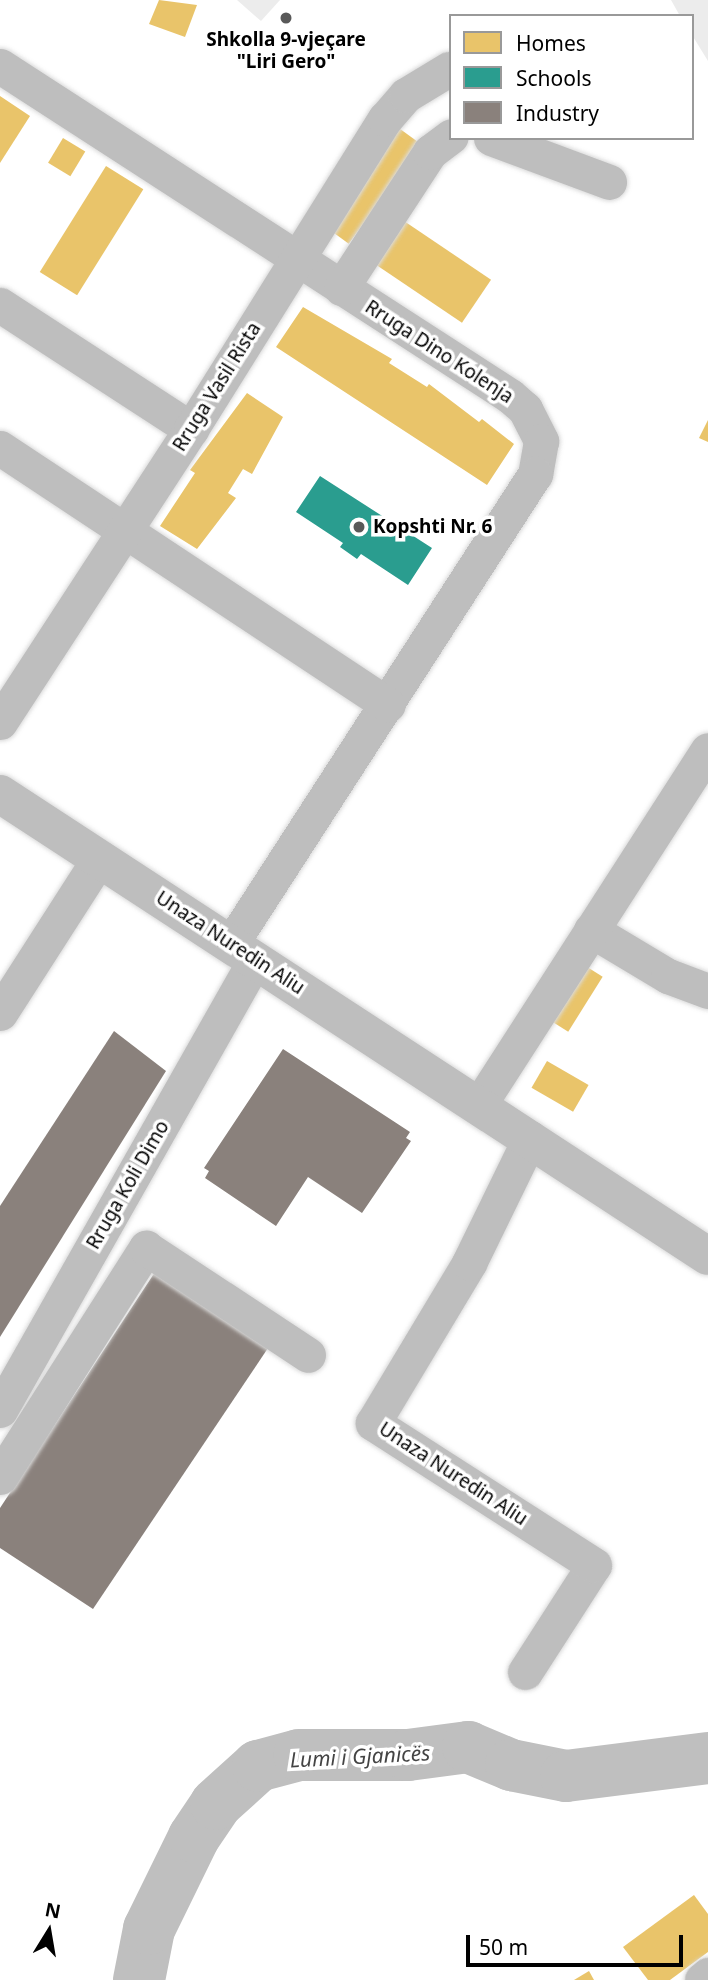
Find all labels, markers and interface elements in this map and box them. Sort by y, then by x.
marker: Shkolla 9-vjeçare "Liri Gero" [278,10,294,26]
legend [449,14,694,140]
place label: Shkolla 9-vjeçare "Liri Gero" [206,29,366,73]
text: Homes [516,29,586,57]
text: Schools [516,64,591,92]
text: Industry [516,99,599,127]
street label: Rruga Dino Kolenja [361,296,517,408]
street label: Rruga Vasil Rista [168,318,266,456]
place label: Kopshti Nr. 6 [373,516,492,538]
marker: Kopshti Nr. 6 [351,519,367,535]
street label: Unaza Nuredin Aliu [152,887,308,999]
street label: Rruga Koli Dimo [82,1117,174,1253]
street label: Unaza Nuredin Aliu [375,1418,531,1530]
water label: Lumi i Gjanicës [289,1740,431,1772]
north arrow [14,1896,84,1966]
text: N [43,1896,63,1925]
scale bar [470,1920,687,1964]
text: 50 m [479,1933,528,1961]

